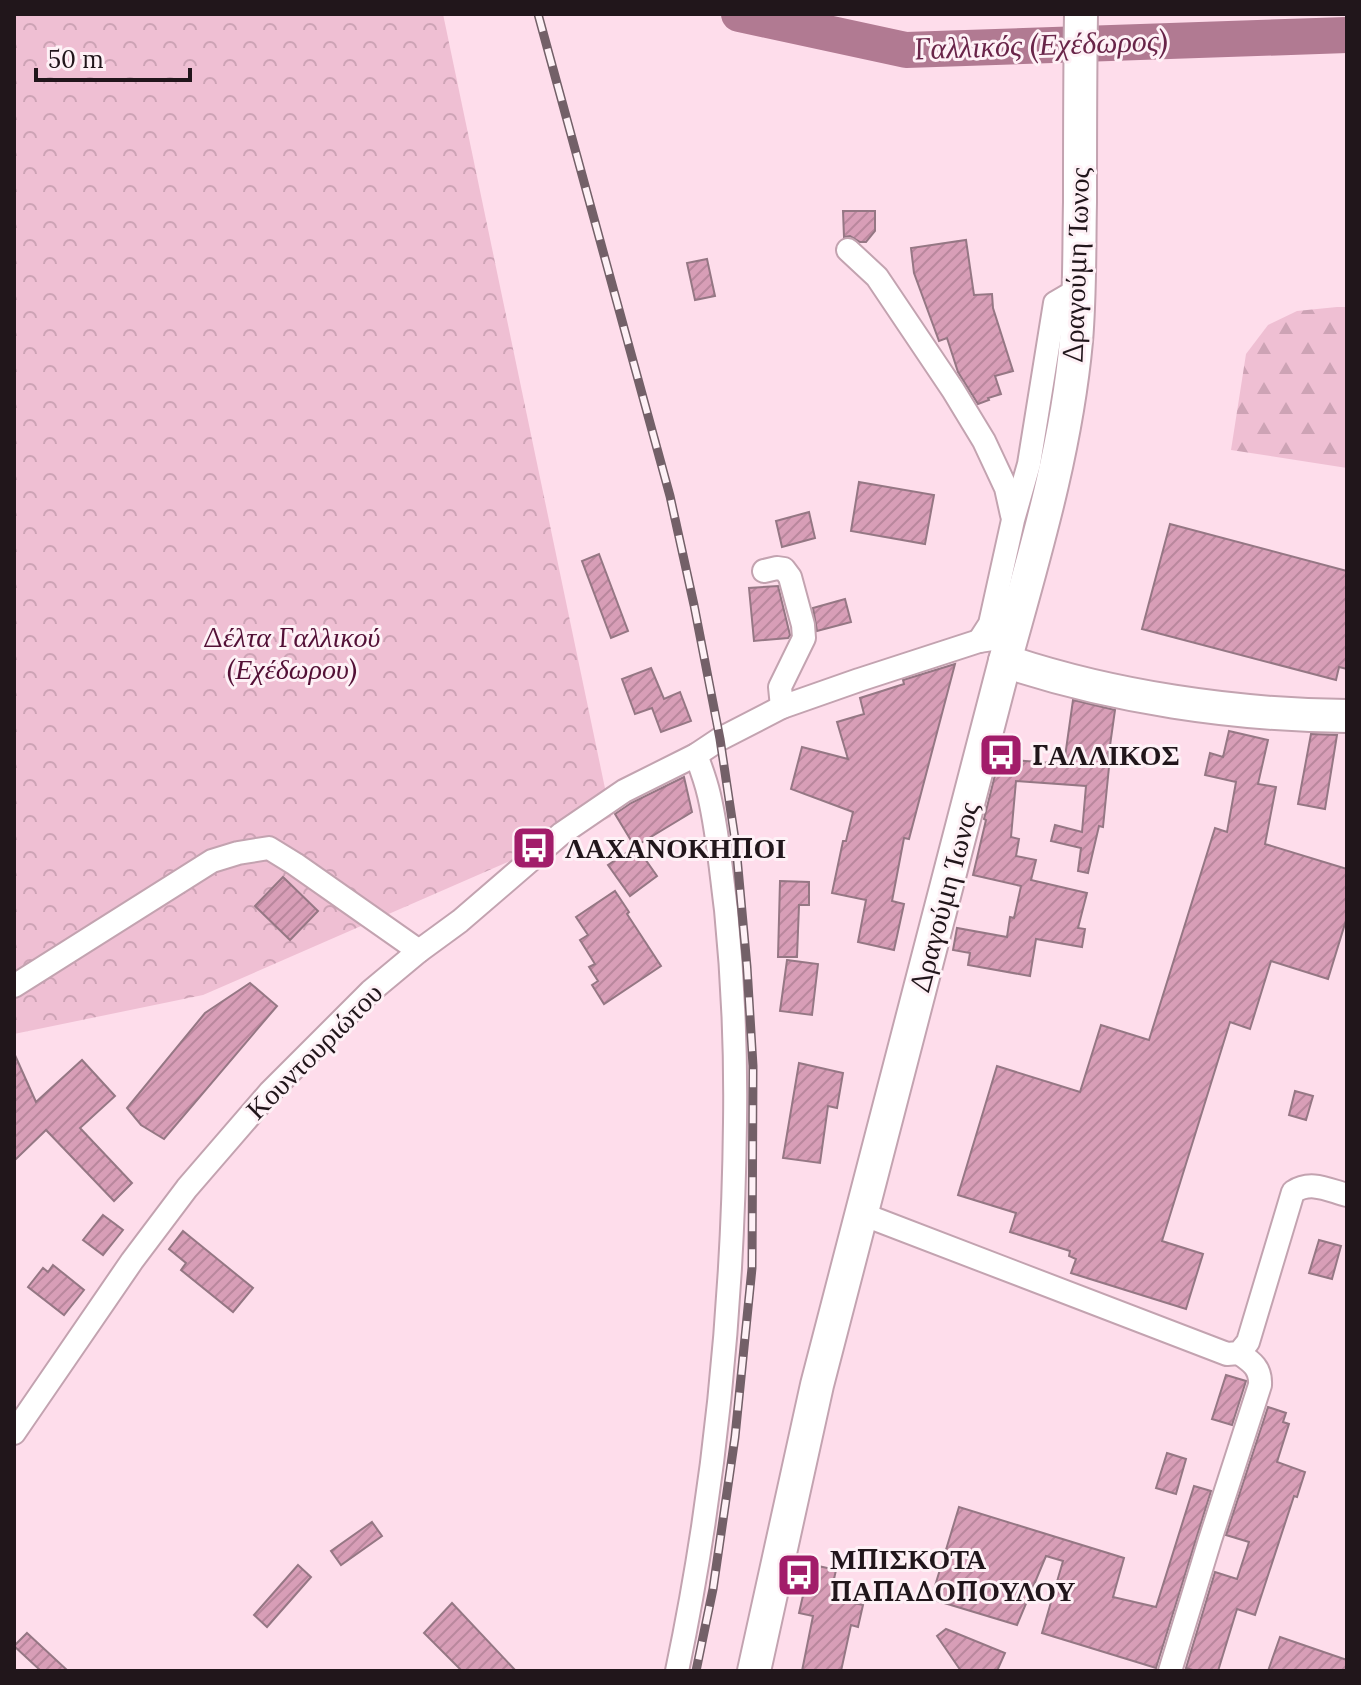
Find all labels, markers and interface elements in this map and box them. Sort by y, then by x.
water label: Γαλλικός (Εχέδωρος) [914,21,1168,67]
scale bar [36,32,190,82]
text: 50 m [48,44,104,75]
street label: Δραγούμη Ίωνος [1055,167,1097,363]
park label: Δέλτα Γαλλικού (Εχέδωρου) [204,619,380,687]
bus stop icon: ΓΑΛΛΙΚΟΣ [977,731,1025,779]
place label: ΓΑΛΛΙΚΟΣ [1032,737,1180,773]
street label: Δραγούμη Ίωνος [901,798,987,996]
bus stop icon: ΛΑΧΑΝΟΚΗΠΟΙ [510,824,558,872]
place label: ΛΑΧΑΝΟΚΗΠΟΙ [565,830,786,866]
street label: Κουντουριώτου [238,975,390,1127]
place label: ΜΠΙΣΚΟΤΑ ΠΑΠΑΔΟΠΟΥΛΟΥ [830,1541,1076,1609]
bus stop icon: ΜΠΙΣΚΟΤΑ ΠΑΠΑΔΟΠΟΥΛΟΥ [775,1551,823,1599]

